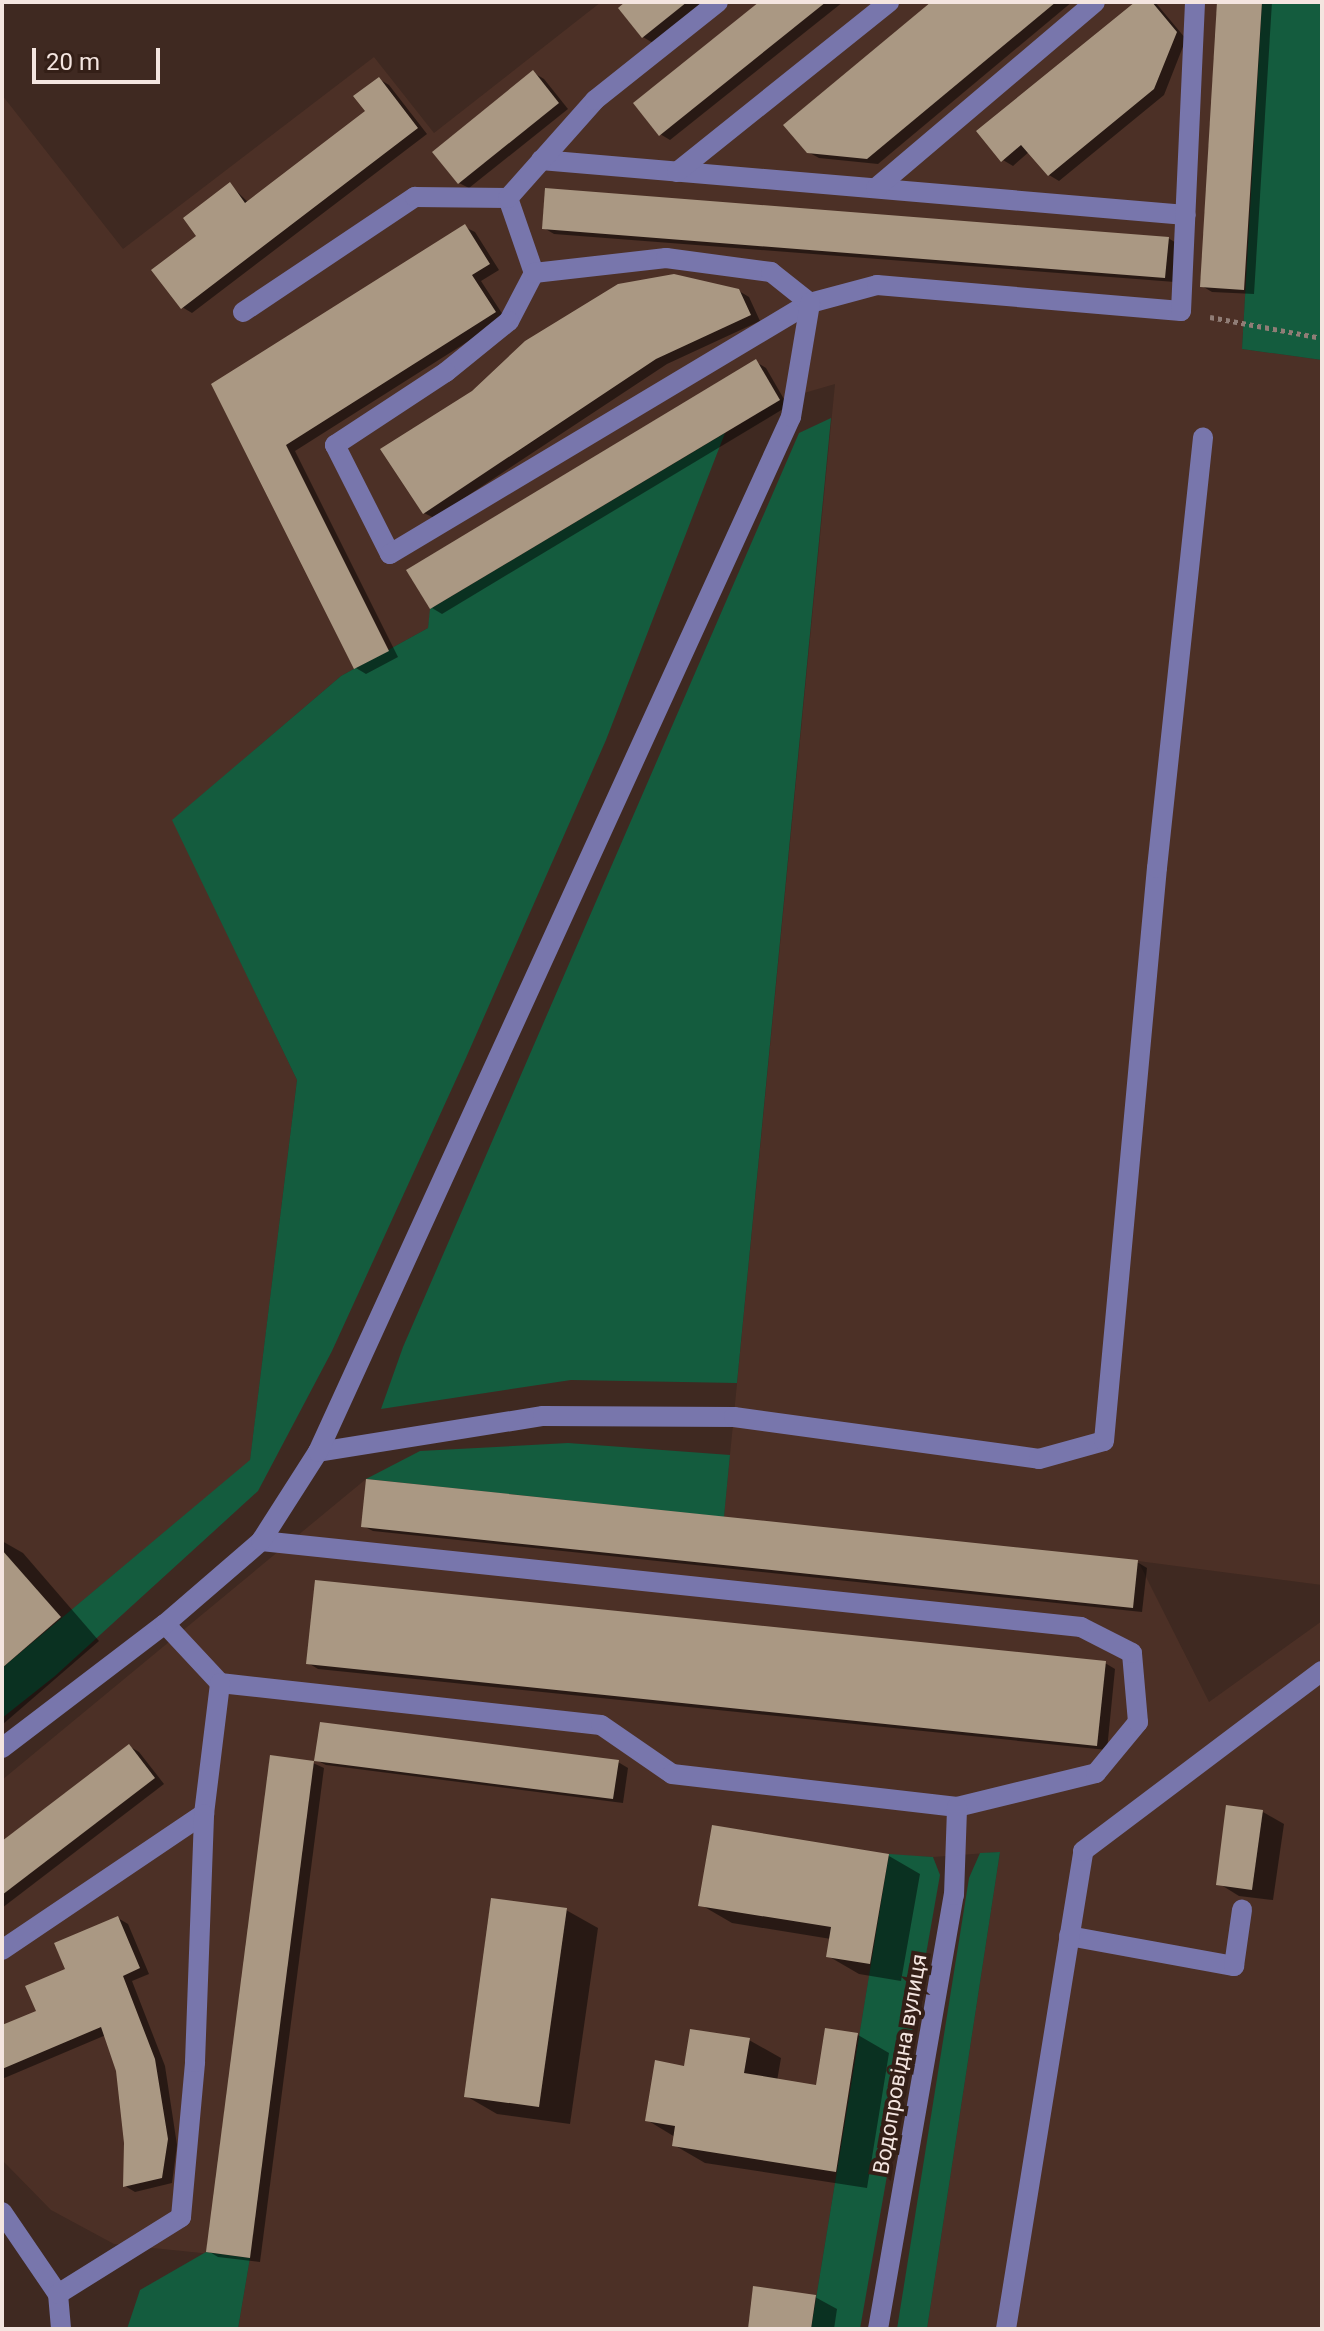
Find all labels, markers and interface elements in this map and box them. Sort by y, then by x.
scale bar [36,32,164,82]
text: 20 m [46,48,100,76]
street label: Водопровідна вулиця [868,1952,932,2176]

